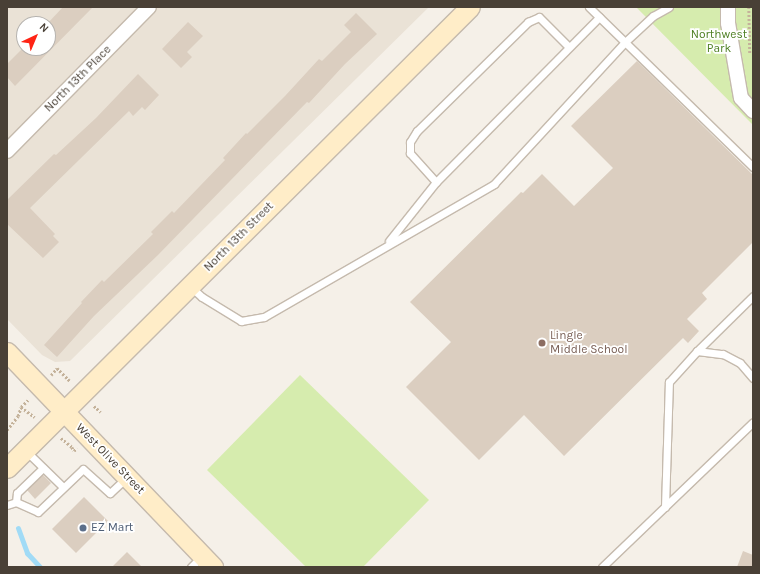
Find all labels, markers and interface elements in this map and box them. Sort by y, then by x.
north arrow [16,16,56,56]
text: N [37,20,51,35]
park label: Northwest Park [691,28,747,56]
street label: North 13th Place [42,43,114,115]
street label: North 13th Street [201,199,277,275]
place label: Lingle Middle School [550,329,627,357]
marker: Lingle Middle School [537,338,547,348]
street label: West Olive Street [73,421,147,497]
place label: EZ Mart [91,521,133,535]
marker: EZ Mart [78,523,88,533]

